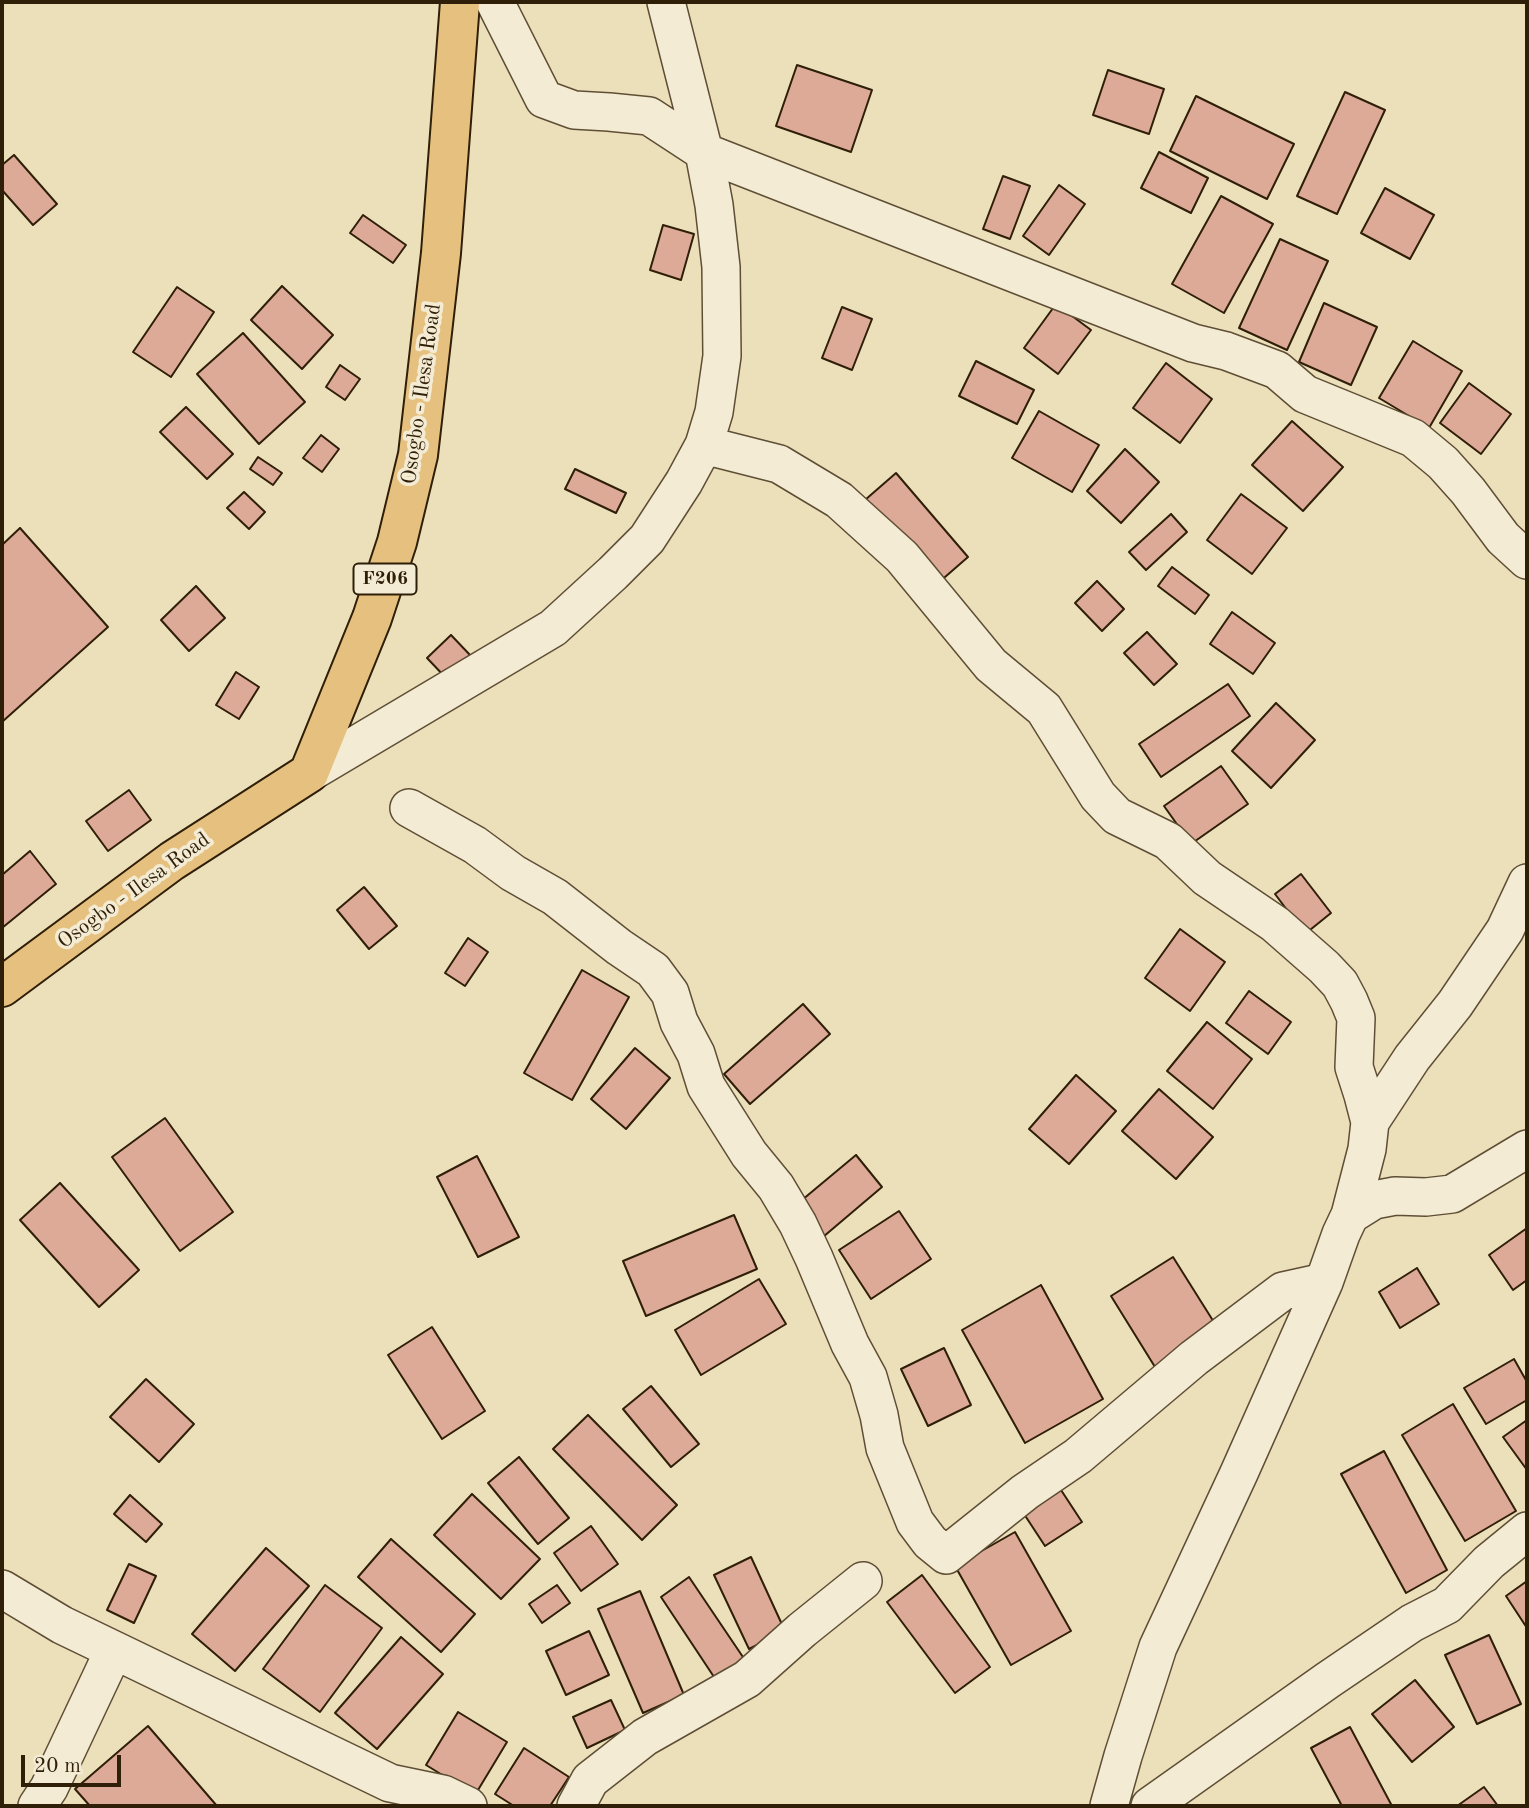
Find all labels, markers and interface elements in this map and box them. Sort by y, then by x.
street label: Osogbo - Ilesa Road [397,302,447,486]
road number: F206 [354,564,416,594]
street label: Osogbo - Ilesa Road [53,827,215,955]
scale bar [24,1742,124,1786]
text: 20 m [34,1756,81,1777]

